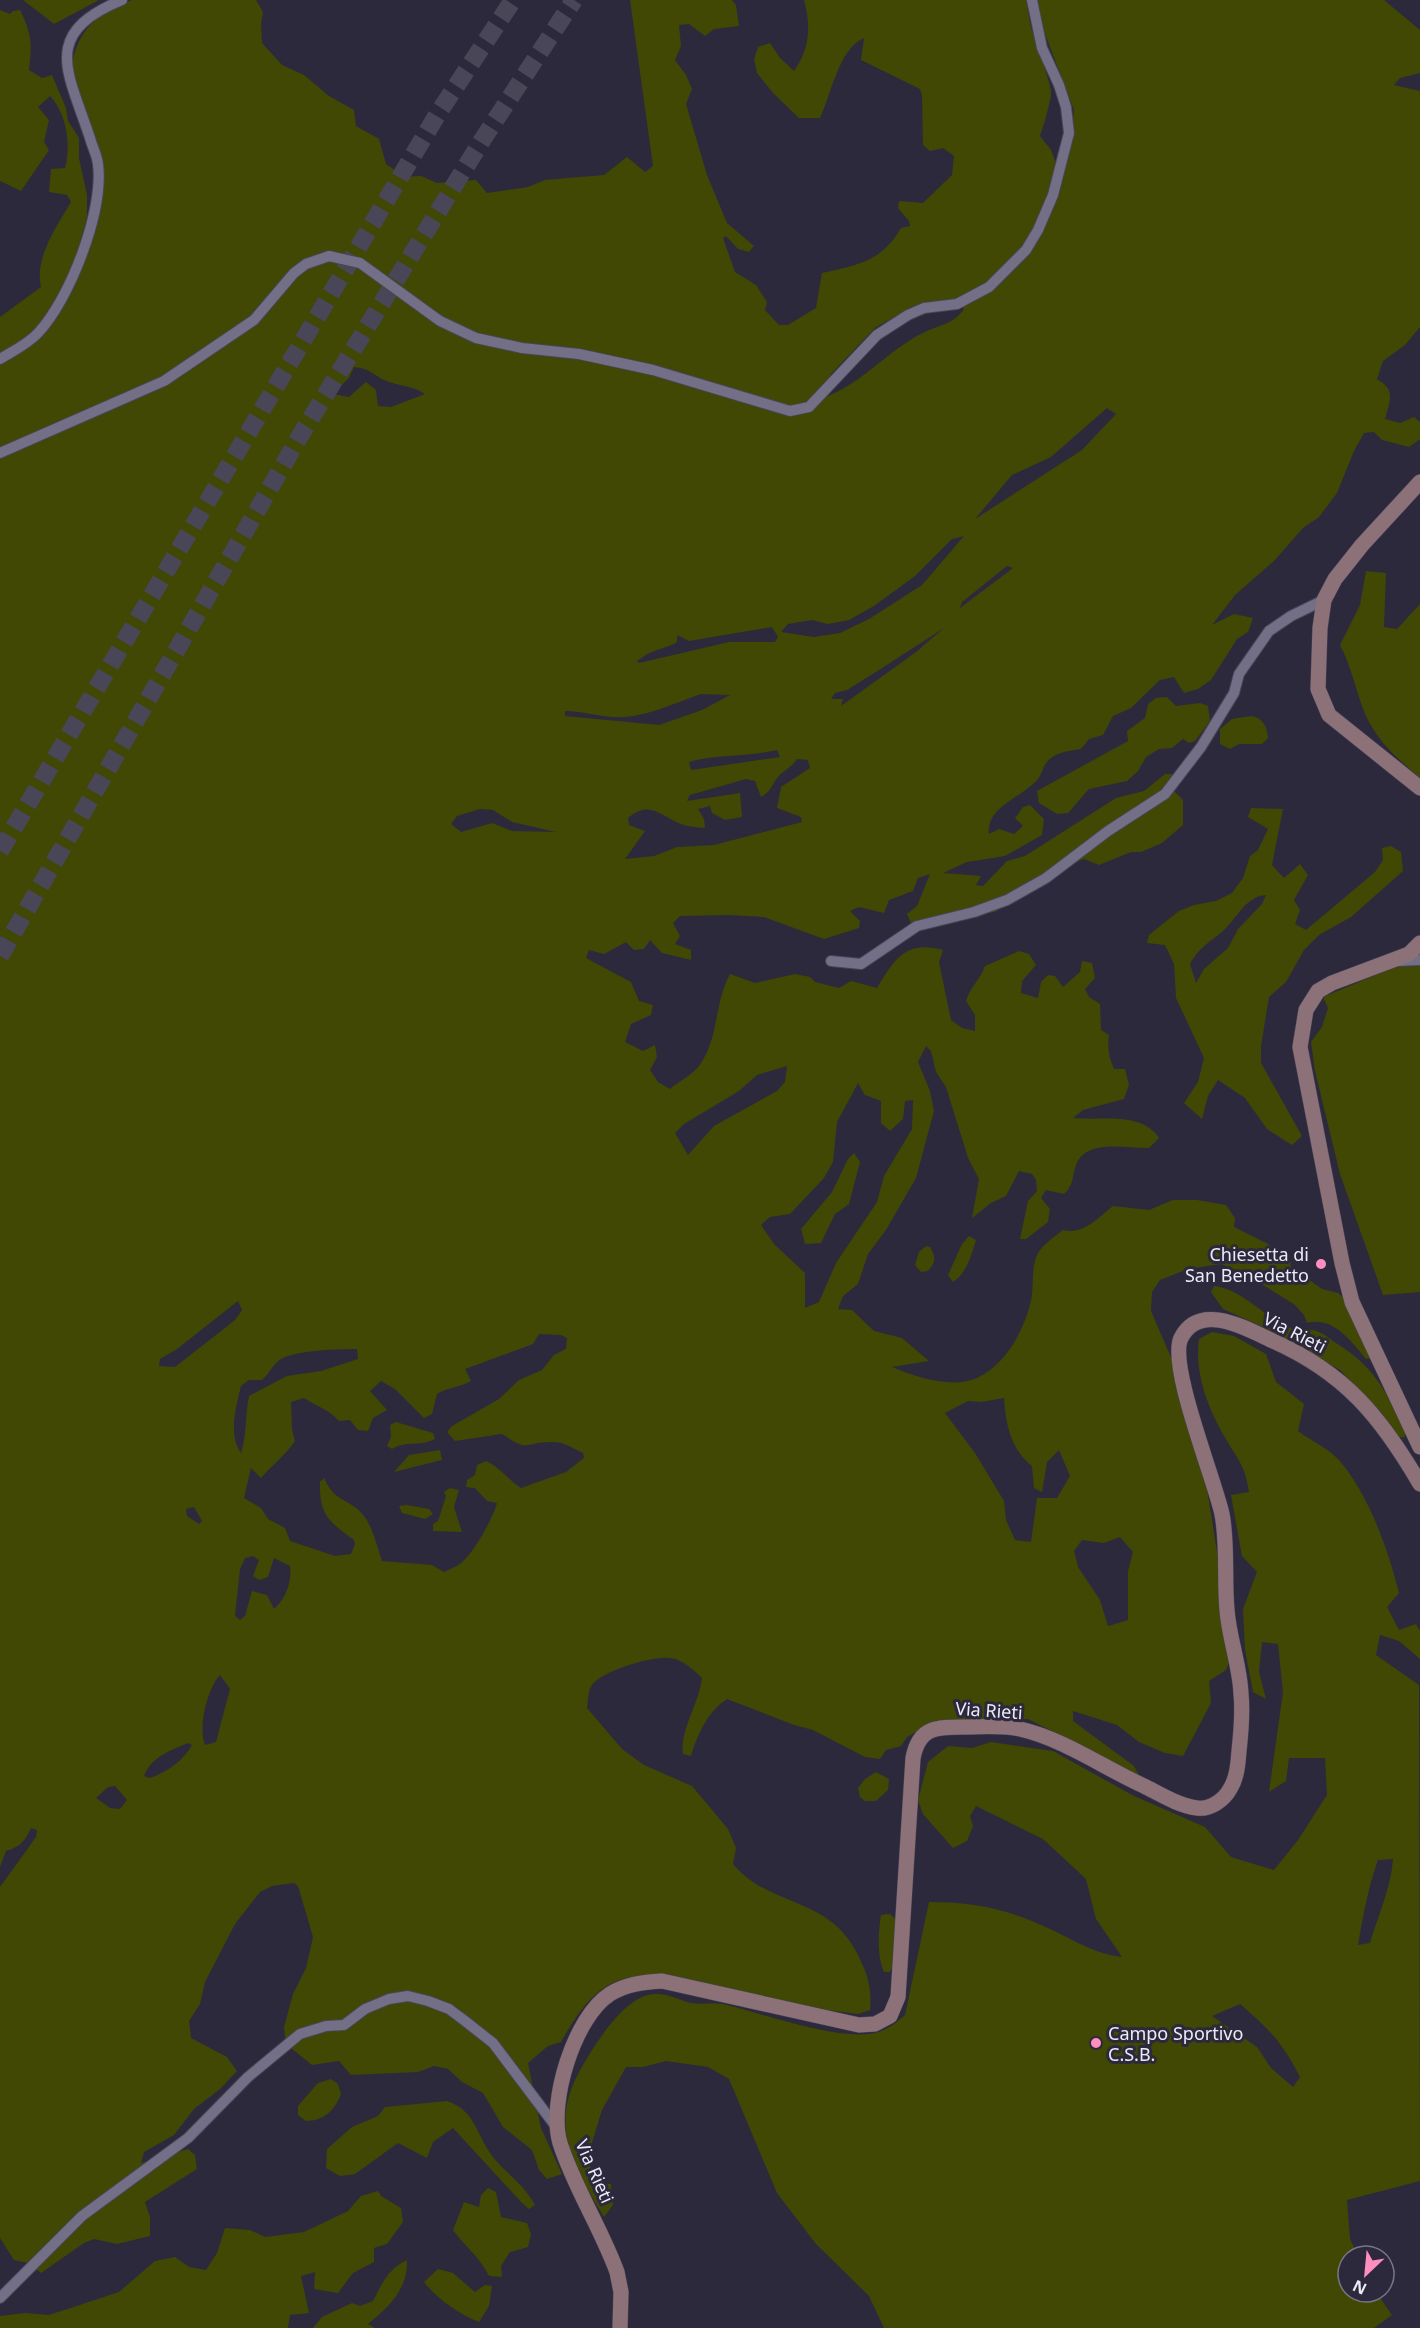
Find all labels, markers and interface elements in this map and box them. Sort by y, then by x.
place label: Chiesetta di San Benedetto [1185,1242,1309,1287]
marker: Chiesetta di San Benedetto [1314,1257,1328,1271]
street label: Via Rieti [1260,1306,1330,1358]
street label: Via Rieti [955,1696,1023,1724]
place label: Campo Sportivo C.S.B. [1108,2021,1243,2066]
marker: Campo Sportivo C.S.B. [1089,2036,1103,2050]
street label: Via Rieti [570,2135,620,2207]
north arrow [1336,2244,1396,2304]
text: N [1349,2275,1370,2300]

